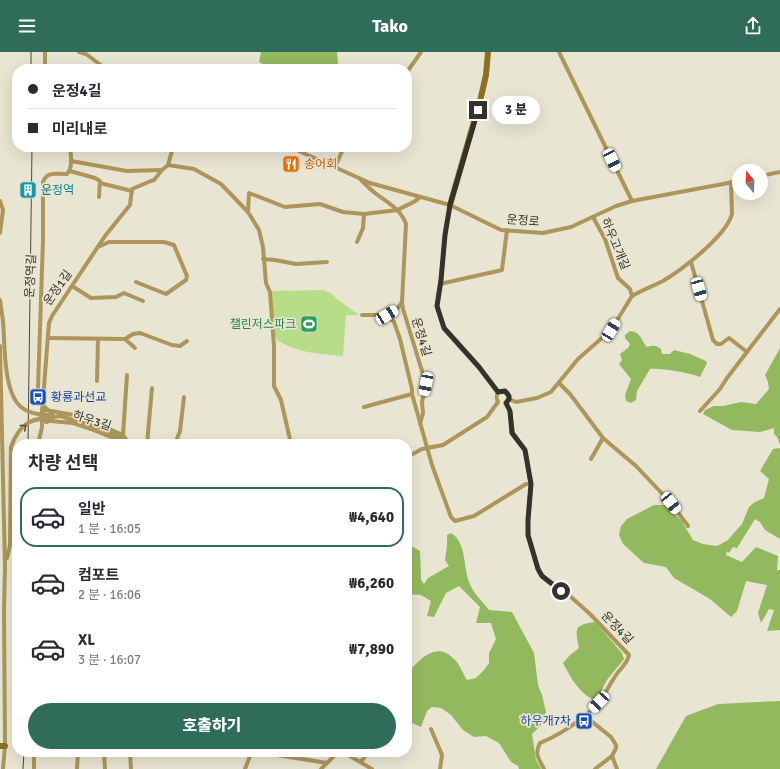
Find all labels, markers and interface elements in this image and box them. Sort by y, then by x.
icon: menu [16,15,38,37]
text: Tako [372,15,408,37]
icon: share [742,15,764,37]
text: 운정4길 [52,82,102,100]
callout: 3 분 [492,96,540,124]
route end [469,101,487,119]
text: 3 분 [505,102,527,118]
text: 미리내로 [52,120,107,138]
car [601,147,623,173]
restaurant icon: 송어회 [281,154,301,174]
place label: 송어회 [304,157,337,172]
north arrow [732,164,768,200]
map controls [732,164,768,200]
building icon: 운정역 [18,180,38,200]
place label: 운정역 [41,183,74,198]
street label: 운정로 [506,212,540,230]
street label: 하우고개길 [597,216,633,272]
street label: 운정역길 [22,254,40,298]
street label: 운정1길 [40,267,76,309]
car [690,276,708,302]
car [374,304,400,326]
sports icon: 챌린저스파크 [299,314,319,334]
street label: 운정4길 [408,316,434,358]
place label: 챌린저스파크 [230,317,296,332]
car [600,317,622,343]
car [418,371,434,397]
bus stop icon: 황룡과선교 [28,387,48,407]
place label: 황룡과선교 [51,390,106,405]
street label: 하우3길 [71,408,113,434]
one-way arrow [19,425,26,432]
text: 차량 선택 [28,452,98,474]
car [659,490,683,516]
icon: car [30,499,66,535]
text: 일반 [78,500,106,518]
text: ₩4,640 [349,508,394,526]
text: 1 분 · 16:05 [78,521,141,537]
icon: car [30,565,66,601]
text: 컴포트 [78,566,119,584]
text: ₩6,260 [349,574,394,592]
route start [552,582,570,600]
text: 2 분 · 16:06 [78,587,141,603]
street label: 운정4길 [598,609,636,647]
icon: car [30,631,66,667]
text: XL [78,631,95,649]
text: ₩7,890 [349,640,394,658]
text: 3 분 · 16:07 [78,652,141,668]
car [586,689,612,715]
button: 호출하기 [28,703,396,749]
bus stop icon: 하우개7차 [574,711,594,731]
place label: 하우개7차 [520,714,571,729]

